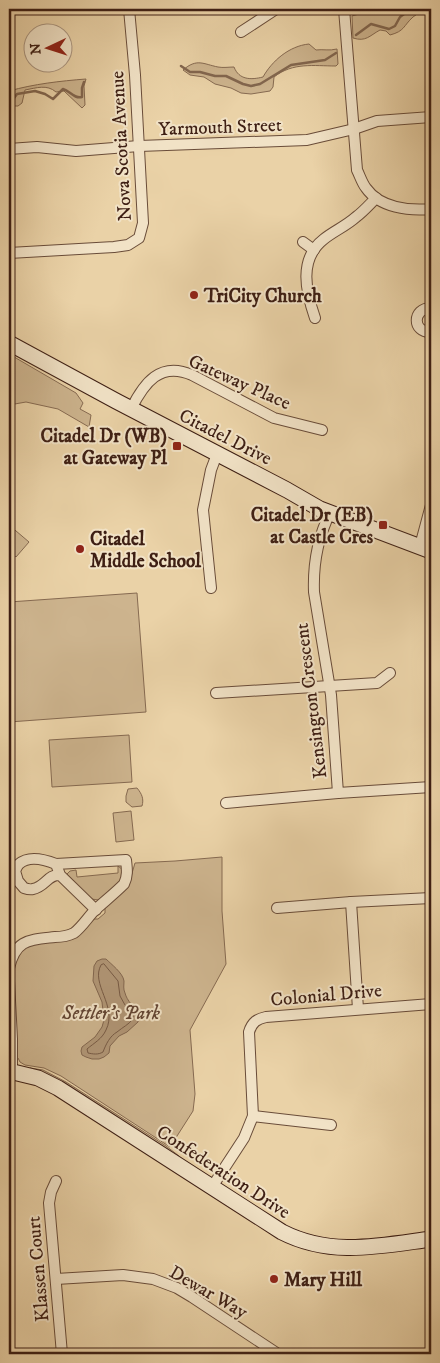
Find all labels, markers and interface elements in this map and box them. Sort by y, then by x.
north arrow [22,22,72,72]
text: N [27,42,45,55]
street label: Nova Scotia Avenue [106,70,137,222]
street label: Yarmouth Street [158,114,282,141]
place label: TriCity Church [203,285,323,308]
marker: TriCity Church [188,289,200,301]
street label: Gateway Place [185,350,294,415]
street label: Citadel Drive [175,404,276,471]
place label: Citadel Dr (WB) at Gateway Pl [41,425,167,470]
marker: Citadel Dr (WB) at Gateway Pl [171,440,183,452]
place label: Citadel Dr (EB) at Castle Cres [251,504,374,549]
marker: Citadel Dr (EB) at Castle Cres [377,519,389,531]
place label: Citadel Middle School [90,528,201,573]
marker: Citadel Middle School [74,543,86,555]
street label: Kensington Crescent [291,622,332,780]
street label: Colonial Drive [270,979,383,1012]
park label: Settler's Park [61,1002,160,1025]
street label: Confederation Drive [152,1120,294,1224]
street label: Klassen Court [22,1215,55,1323]
street label: Dewar Way [165,1261,252,1324]
place label: Mary Hill [284,1269,362,1292]
marker: Mary Hill [268,1273,280,1285]

